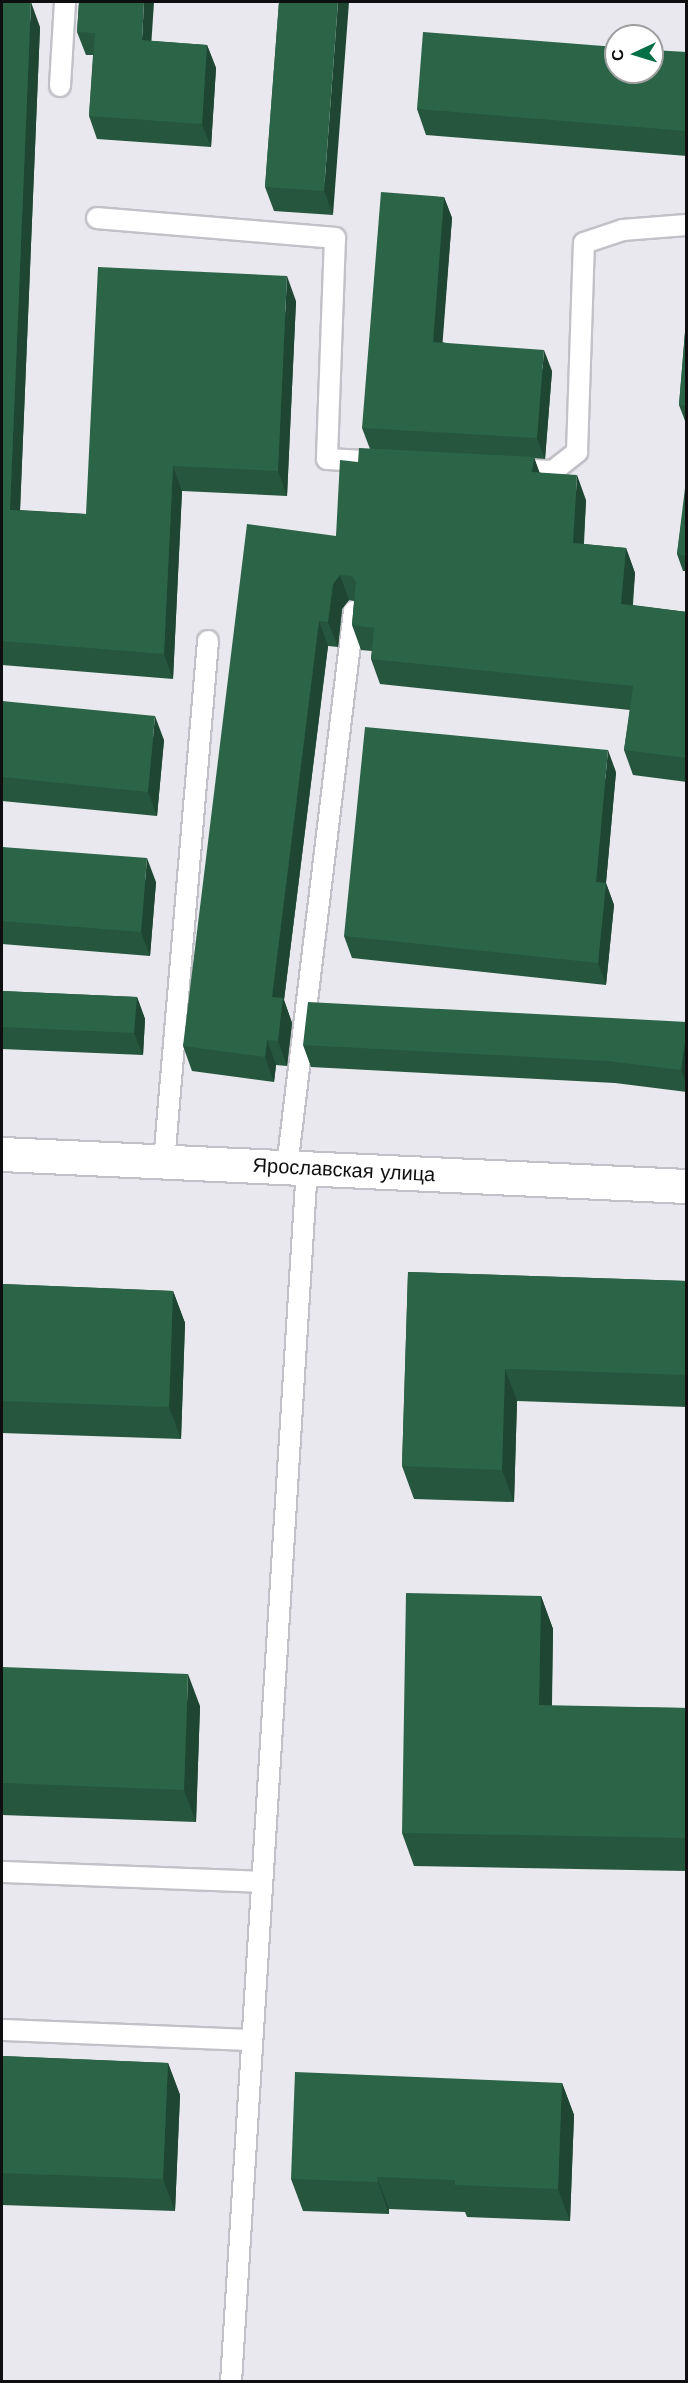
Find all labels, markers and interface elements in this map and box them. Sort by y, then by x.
north arrow [604,24,664,84]
text: С [608,49,627,62]
street label: Ярославская улица [252,1153,436,1187]

